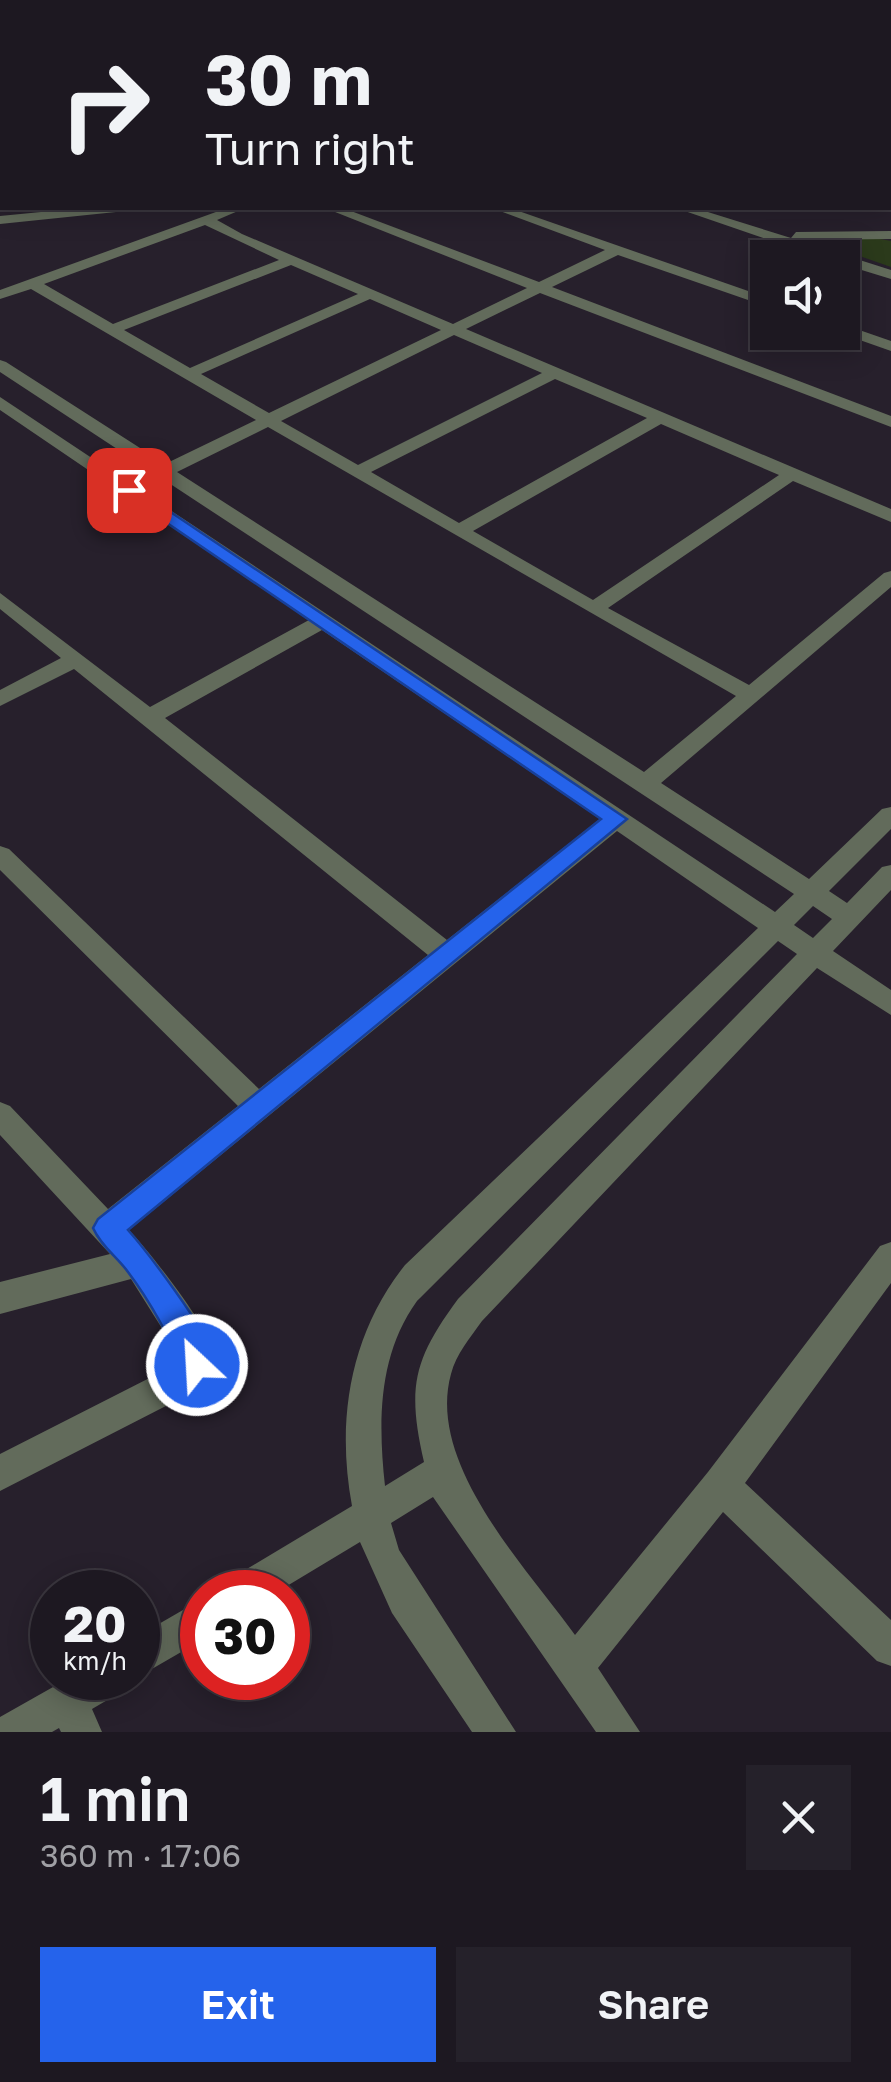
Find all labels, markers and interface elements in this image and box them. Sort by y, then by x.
text: 30 m [205,36,372,120]
icon: right [40,40,170,170]
text: Turn right [205,121,415,175]
map controls [750,240,860,350]
button: sound [750,240,860,350]
pin [87,448,172,533]
icon: arrive [102,463,157,518]
position arrow [145,1313,249,1417]
speed limit sign: 30 [180,1570,310,1700]
text: 20 [63,1593,126,1653]
text: km/h [63,1645,127,1676]
text: 1 min [40,1762,190,1834]
button: close [746,1765,851,1870]
text: 360 m · 17:06 [40,1836,241,1874]
button: Exit [40,1947,436,2062]
button: Share [456,1947,851,2062]

